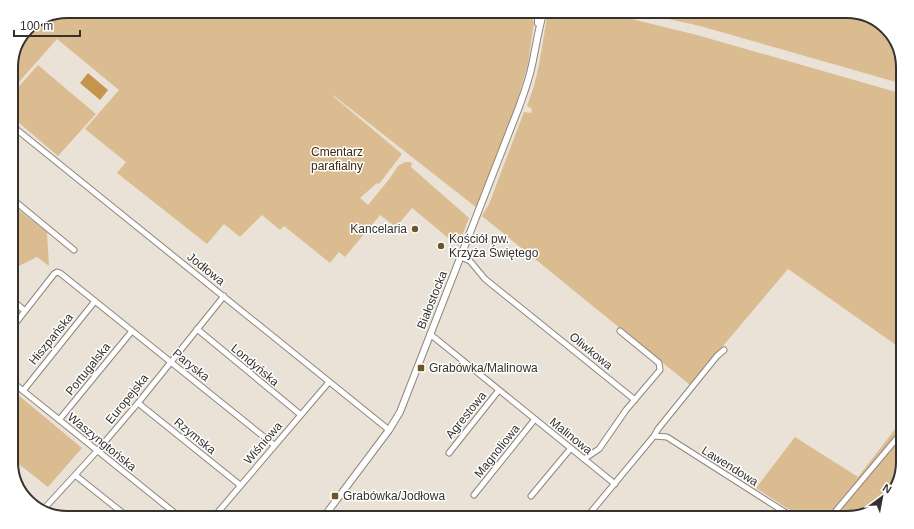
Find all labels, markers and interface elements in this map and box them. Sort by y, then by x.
scale bar [14,12,80,38]
text: 100 m [20,19,53,33]
park label: Cmentarz parafialny [311,145,363,173]
place label: Kancelaria [350,222,407,236]
marker: Kancelaria [410,224,420,234]
place label: Kościół pw. Krzyża Świętego [449,232,539,260]
marker: Kościół pw. Krzyża Świętego [436,241,446,251]
street label: Jodłowa [184,250,228,288]
street label: Białostocka [414,269,450,331]
street label: Hiszpańska [26,310,76,368]
street label: Oliwkowa [567,329,616,373]
street label: Portugalska [63,340,114,398]
street label: Londyńska [228,341,282,389]
street label: Paryska [170,346,212,384]
place label: Grabówka/Malinowa [429,361,538,375]
marker: Grabówka/Malinowa [416,363,426,373]
street label: Europejska [103,371,152,427]
street label: Agrestowa [443,388,489,441]
street label: Waszyngtońska [65,410,139,474]
street label: Rzymska [171,415,219,457]
street label: Malinowa [547,415,595,458]
street label: Wiśniowa [241,419,285,467]
street label: Magnoliowa [471,421,523,480]
street label: Lawendowa [699,443,761,489]
north arrow [862,477,902,517]
text: N [881,481,894,496]
place label: Grabówka/Jodłowa [343,489,445,503]
marker: Grabówka/Jodłowa [330,491,340,501]

